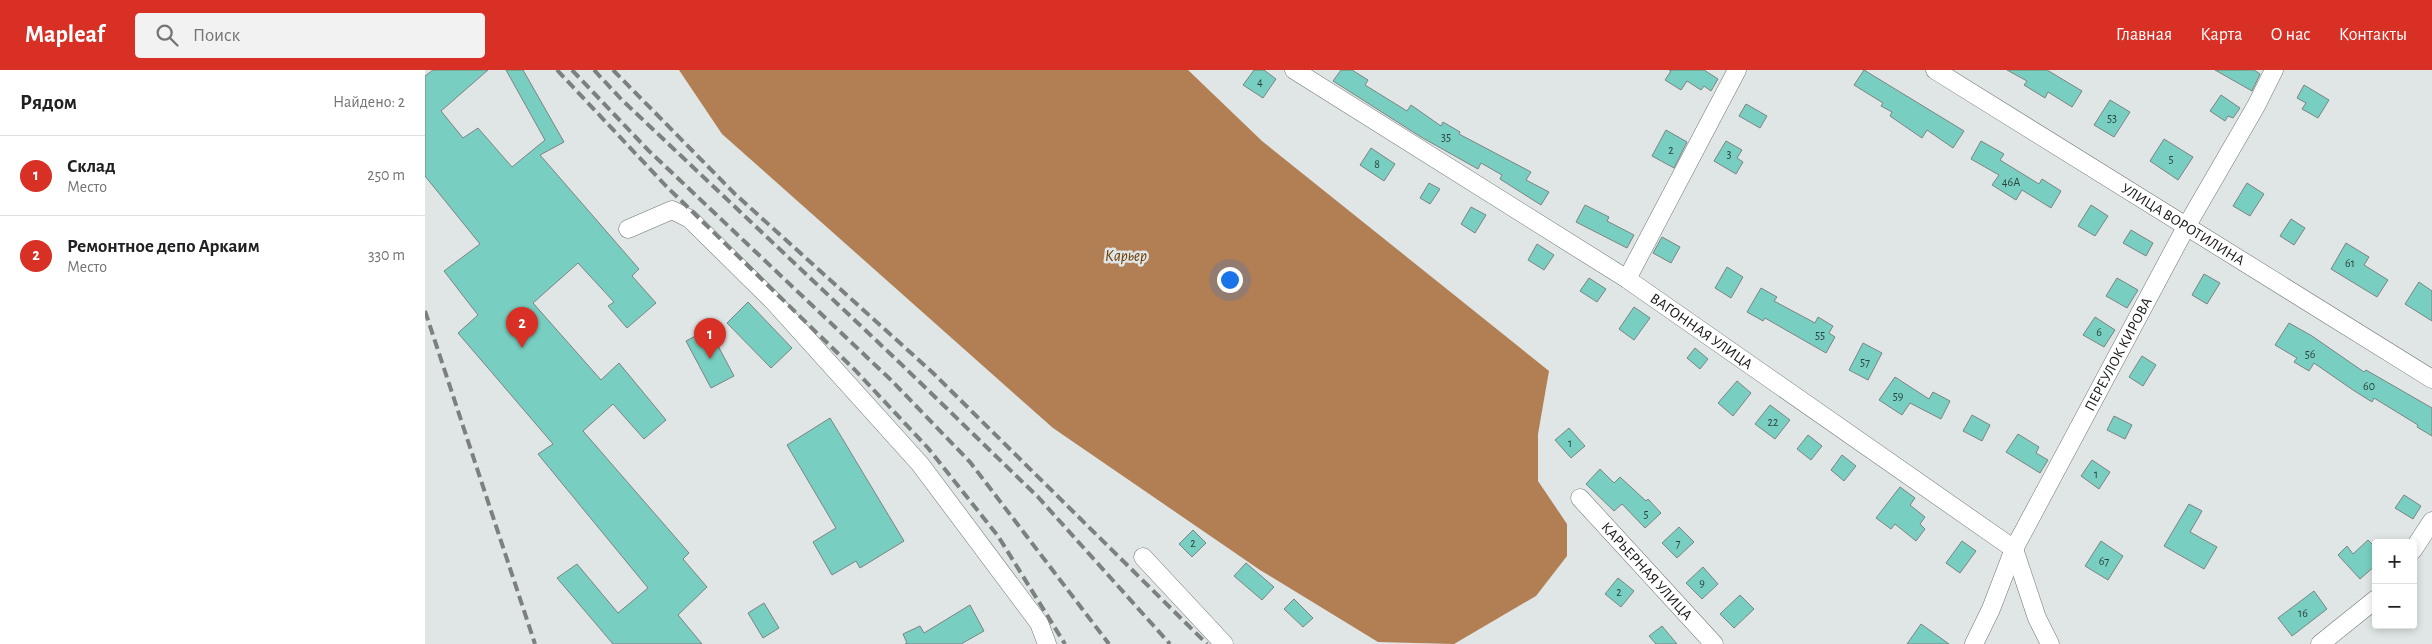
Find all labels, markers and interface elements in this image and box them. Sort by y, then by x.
search box [135,13,485,58]
icon: search [153,21,181,49]
text: Mapleaf [25,23,105,47]
text: Поиск [193,26,240,45]
text: Главная [2116,26,2172,44]
text: Карта [2200,26,2242,44]
text: О нас [2270,26,2311,44]
text: Контакты [2339,26,2407,44]
house number: 4 [1257,76,1263,88]
text: Рядом [20,92,77,113]
text: Найдено: 2 [333,94,405,110]
house number: 53 [2107,112,2117,124]
house number: 35 [1441,131,1451,143]
house number: 2 [1668,144,1674,156]
house number: 3 [1727,148,1732,160]
house number: 5 [2168,153,2174,165]
text: Склад [67,157,116,176]
house number: 8 [1374,158,1380,170]
text: 1 [33,167,39,183]
text: 250 m [367,167,405,183]
house number: 46А [2002,176,2020,188]
text: Место [67,179,107,195]
street label: УЛИЦА ВОРОТИЛИНА [2119,180,2247,268]
text: Ремонтное депо Аркаим [67,237,260,256]
text: 2 [32,247,40,263]
text: 330 m [368,247,405,263]
water label: Карьер [1105,248,1147,265]
house number: 61 [2345,257,2355,269]
text: Место [67,259,107,275]
your location [1217,267,1243,293]
street label: ВАГОННАЯ УЛИЦА [1648,290,1756,372]
street label: ПЕРЕУЛОК КИРОВА [2082,295,2155,414]
pin: 2 [506,307,538,348]
pin: 1 [694,318,726,359]
house number: 6 [2096,326,2102,338]
house number: 55 [1815,329,1825,341]
house number: 56 [2305,348,2316,360]
house number: 57 [1860,356,1870,368]
house number: 60 [2363,380,2375,392]
house number: 59 [1893,390,1904,402]
house number: 22 [1768,416,1779,428]
house number: 1 [1568,437,1572,449]
house number: 1 [2094,468,2098,480]
house number: 5 [1643,508,1649,520]
street label: КАРЬЕРНАЯ УЛИЦА [1599,519,1695,623]
house number: 2 [1190,537,1196,549]
house number: 7 [1675,537,1681,549]
map controls [2372,539,2417,629]
button: + [2372,539,2417,584]
house number: 67 [2099,555,2109,567]
house number: 9 [1699,577,1705,589]
button: − [2372,584,2417,629]
house number: 2 [1616,586,1622,598]
house number: 16 [2298,607,2308,619]

